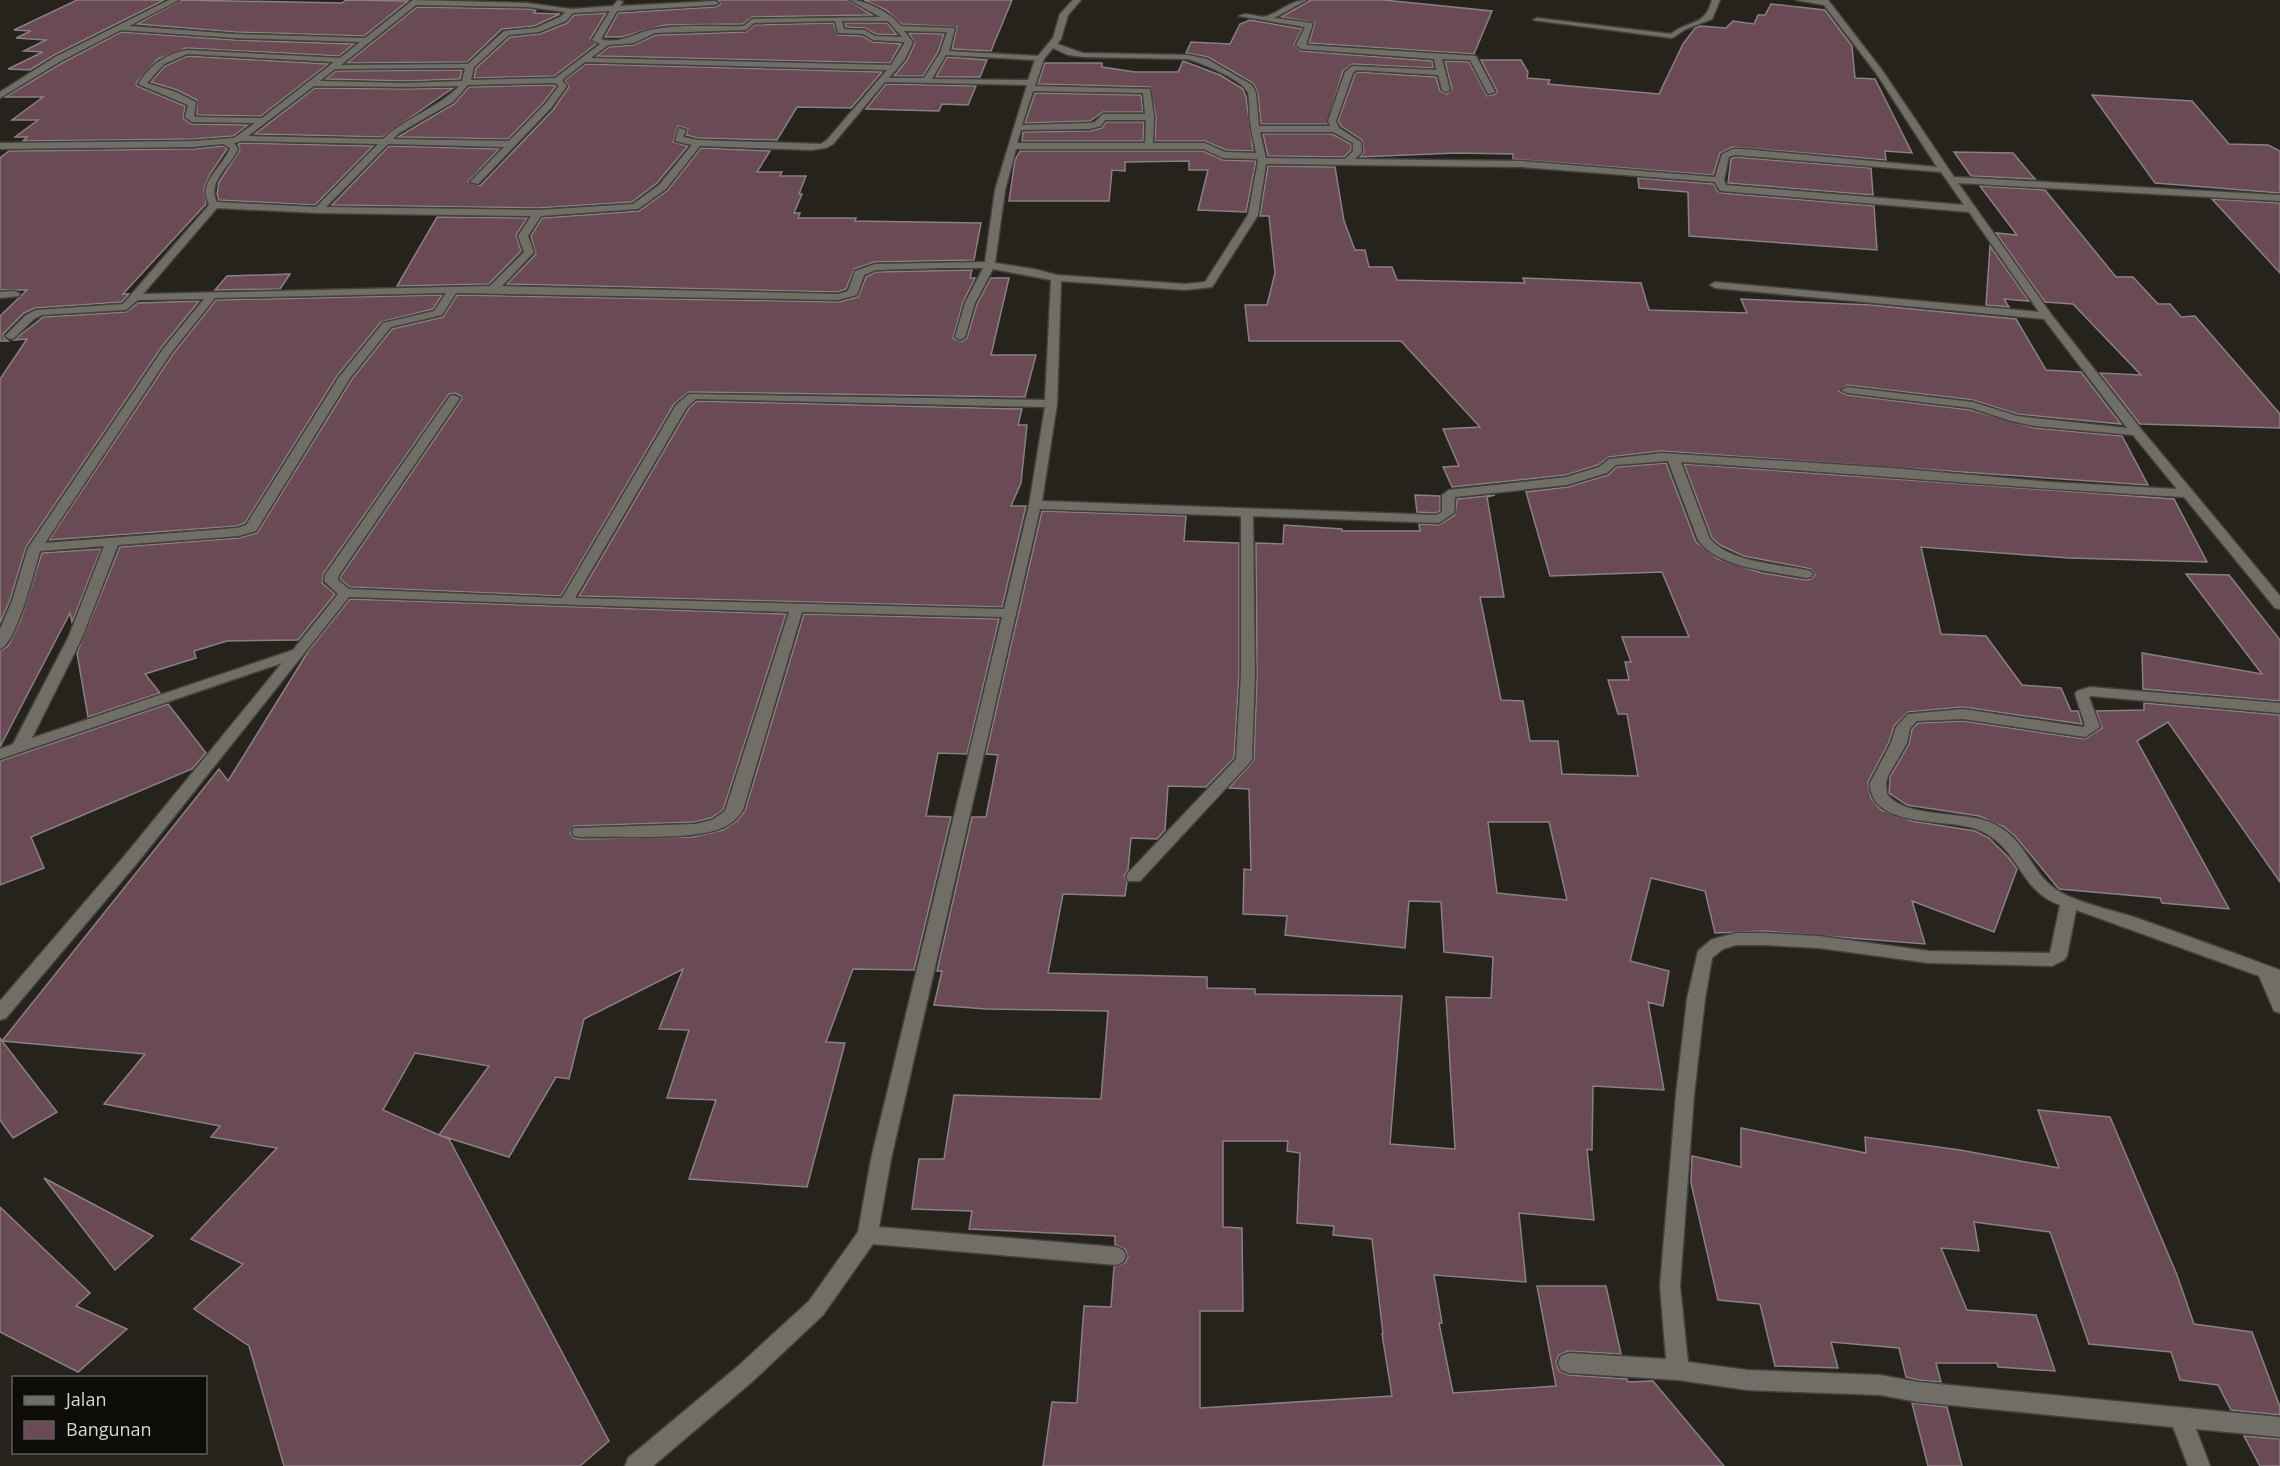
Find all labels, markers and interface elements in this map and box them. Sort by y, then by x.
legend [12,1376,207,1454]
text: Jalan [64,1387,106,1411]
text: Bangunan [66,1417,152,1441]

